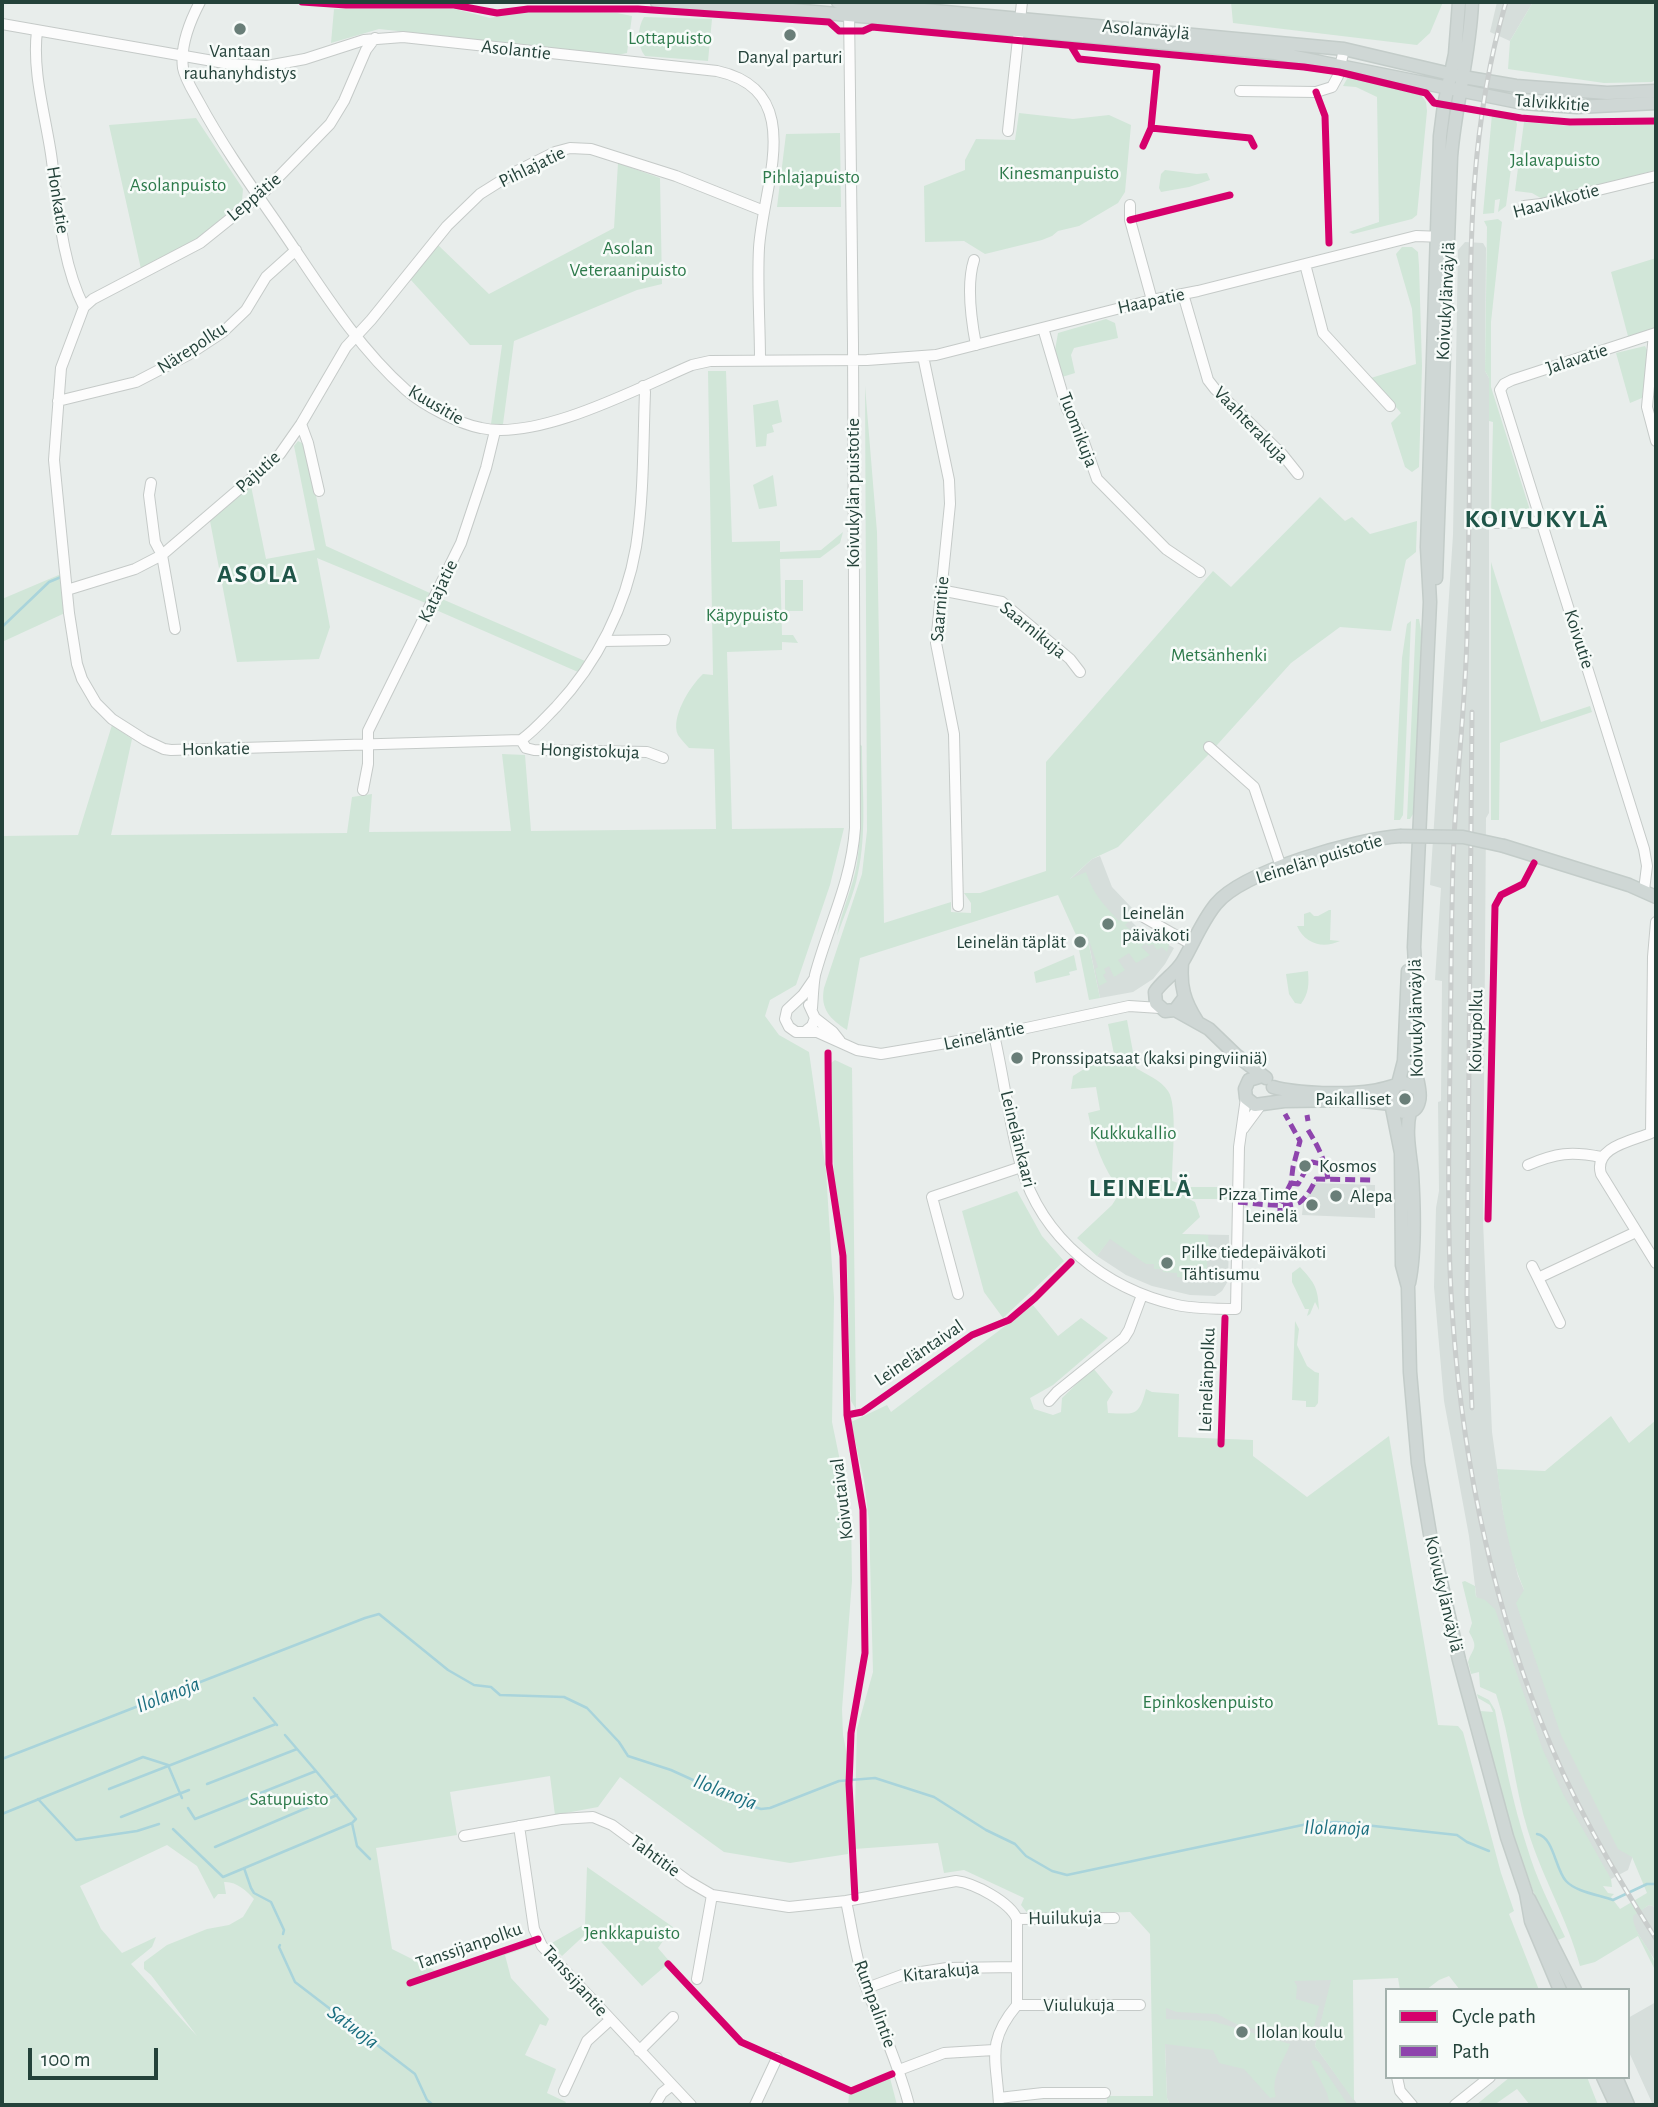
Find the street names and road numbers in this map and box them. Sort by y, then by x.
street label: Asolanväylä [1101,15,1191,45]
street label: Asolantie [480,35,552,65]
street label: Talvikkitie [1514,89,1590,117]
street label: Pihlajatie [495,141,569,193]
street label: Honkatie [41,165,75,235]
street label: Leppätie [222,168,286,226]
street label: Haavikkotie [1510,179,1602,223]
street label: Koivukylänväylä [1432,241,1460,361]
street label: Haapatie [1115,283,1187,319]
street label: Närepolku [153,317,231,379]
street label: Jalavatie [1543,338,1611,380]
street label: Kuusitie [404,380,468,430]
street label: Vaahterakuja [1209,382,1293,468]
street label: Tuomikuja [1053,389,1103,471]
street label: Koivukylän puistotie [842,418,864,568]
street label: Pajutie [231,446,285,498]
street label: Katajatie [413,556,463,626]
street label: Saarnitie [926,575,954,643]
street label: Saarnikuja [995,596,1071,664]
street label: Koivutie [1559,606,1599,672]
street label: Honkatie [182,737,250,761]
street label: Hongistokuja [540,738,640,764]
street label: Leinelän puistotie [1253,829,1385,889]
street label: Koivukylänväylä [1404,958,1428,1078]
street label: Koivupolku [1464,989,1488,1073]
street label: Leineläntie [941,1016,1027,1056]
street label: Leinelänkaari [995,1088,1041,1190]
street label: Leineläntaival [870,1315,968,1391]
street label: Leinelänpolku [1194,1327,1220,1433]
street label: Koivutaival [826,1457,858,1541]
street label: Koivukylänväylä [1420,1533,1468,1655]
street label: Tahtitie [625,1830,685,1882]
street label: Huilukuja [1028,1906,1102,1930]
street label: Tanssijanpolku [413,1917,525,1975]
street label: Tanssijantie [537,1941,613,2021]
street label: Rumpalintie [849,1957,901,2051]
street label: Kitarakuja [902,1957,980,1987]
street label: Viulukuja [1043,1994,1115,2016]

